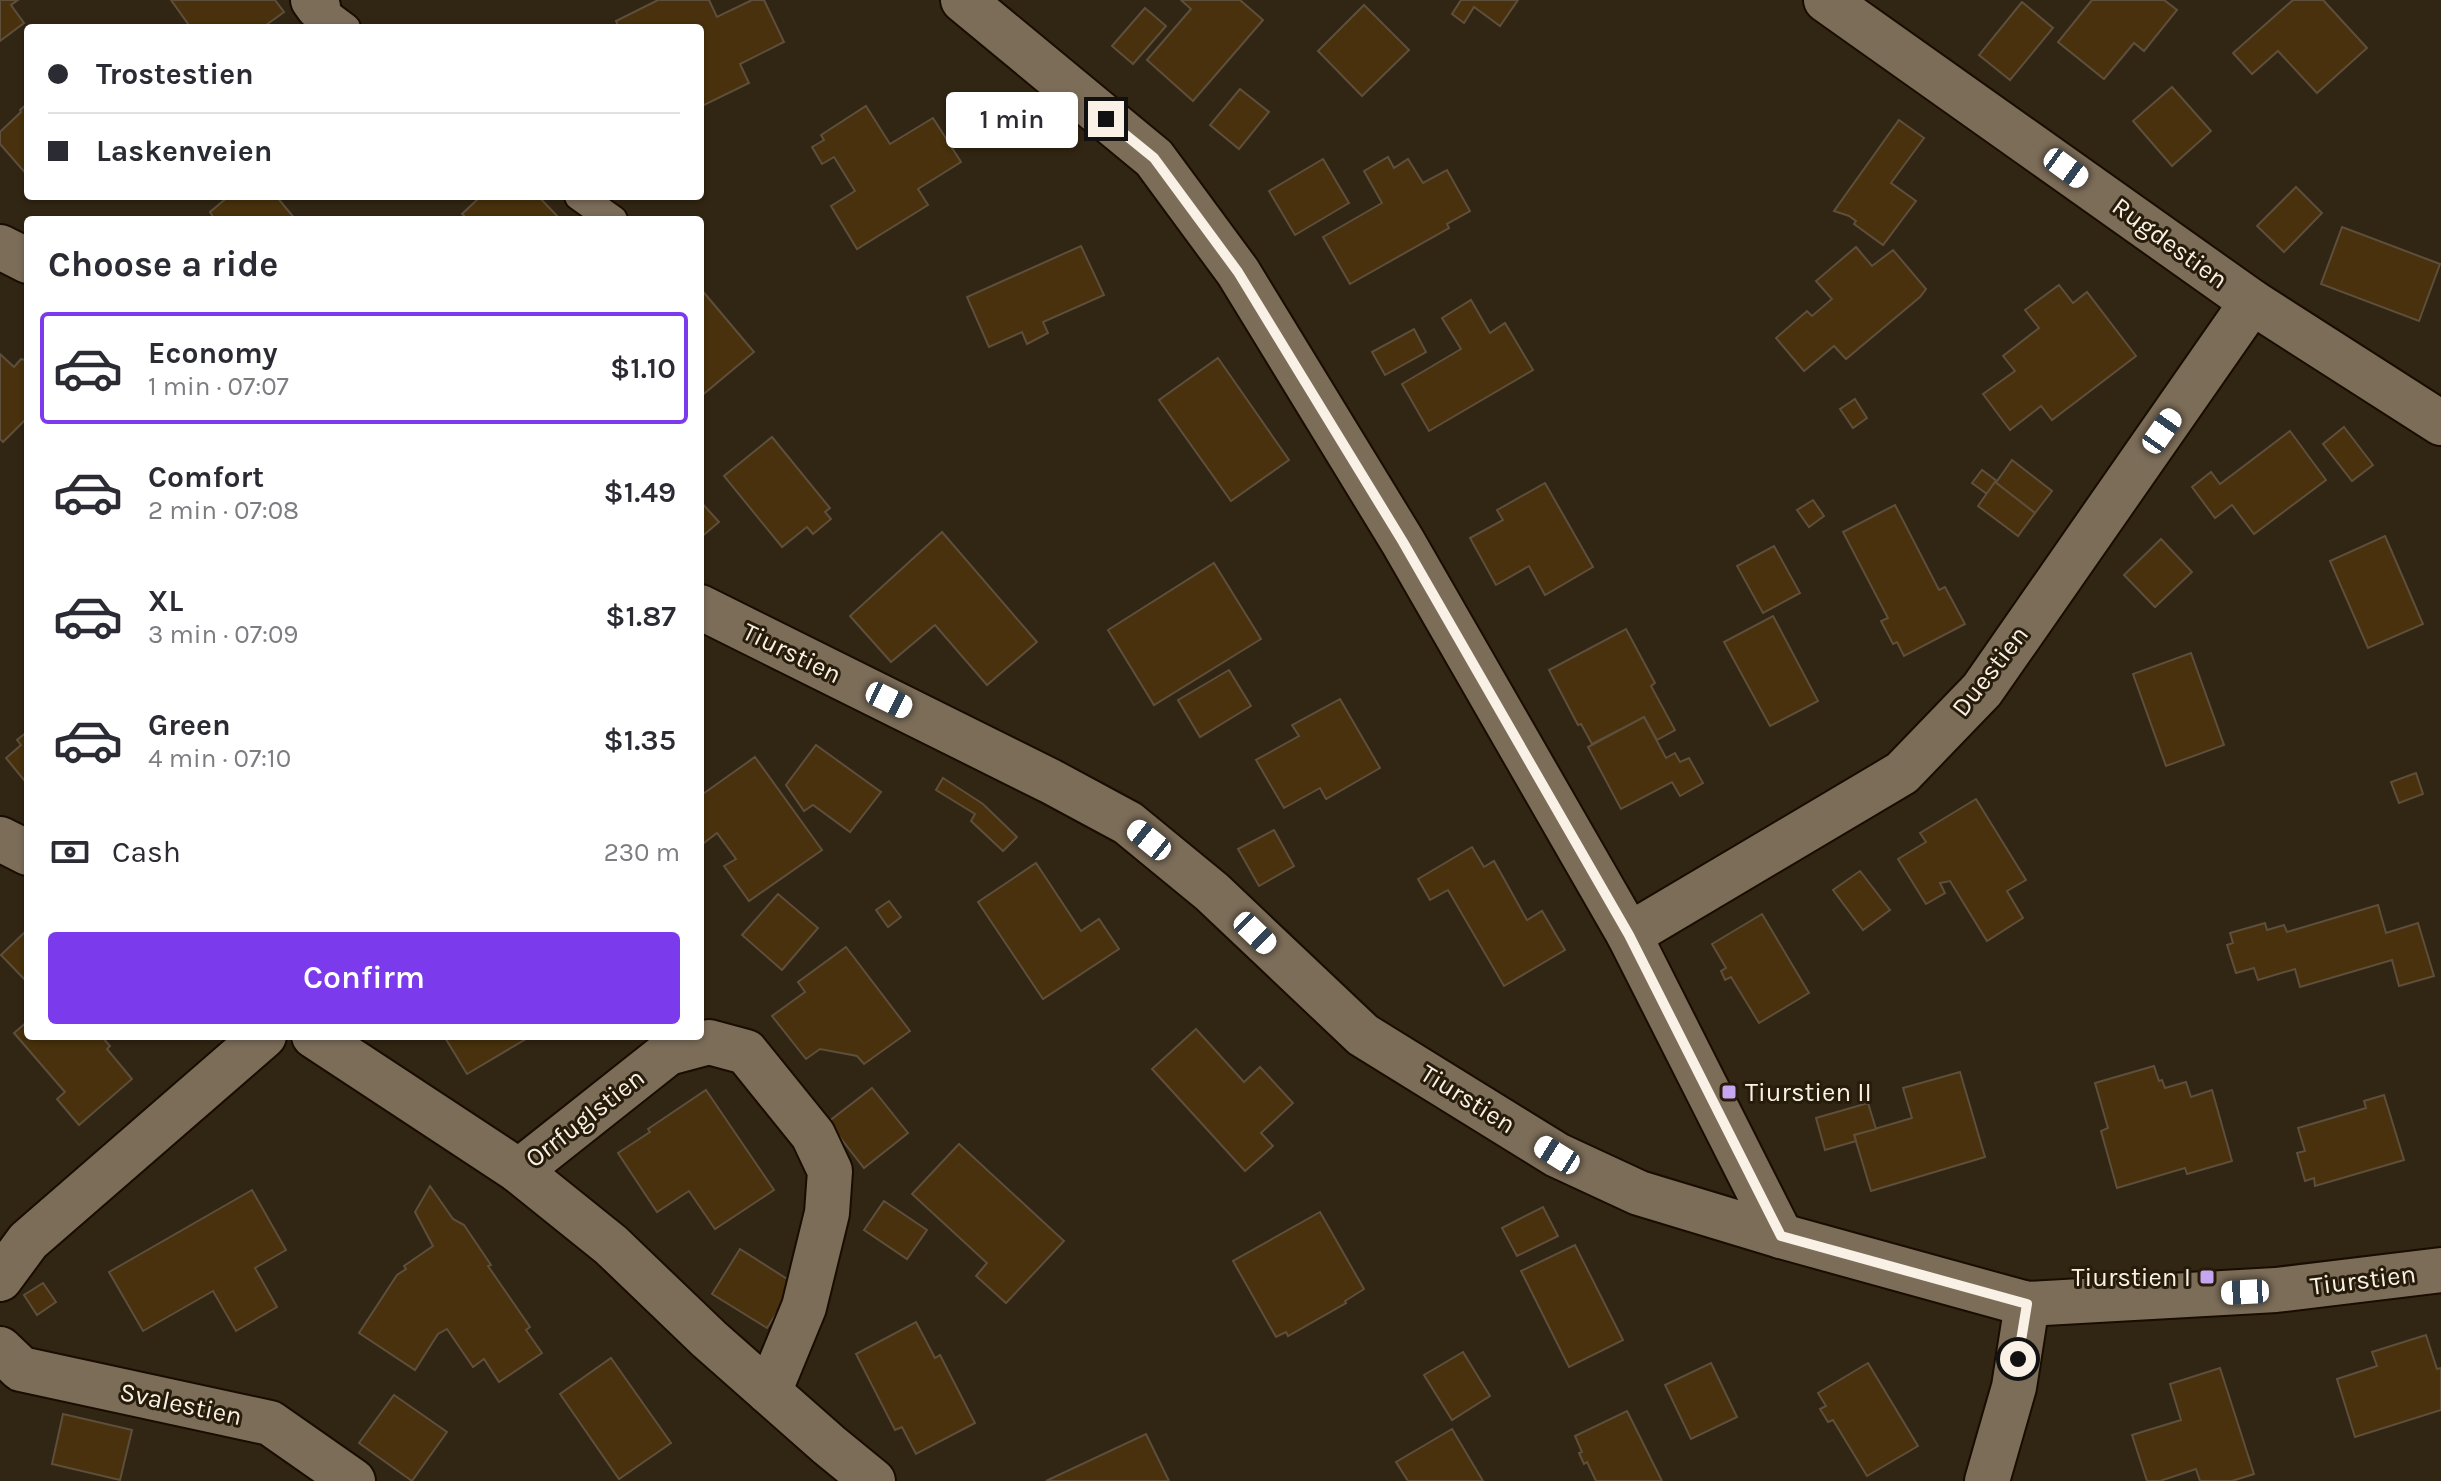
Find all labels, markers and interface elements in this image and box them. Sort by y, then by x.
text: Trostestien [96,56,254,92]
callout: 1 min [946,91,1078,147]
route end [1088,101,1124,137]
text: 1 min [980,104,1044,135]
text: Laskenveien [96,133,272,169]
car [2040,144,2092,192]
street label: Rugdestien [2106,191,2234,295]
text: Choose a ride [48,243,278,285]
icon: car [52,332,124,404]
text: Economy [148,335,278,371]
text: $1.10 [610,350,676,386]
text: 1 min · 07:07 [148,371,289,402]
car [2138,404,2186,458]
icon: car [52,456,124,528]
text: Comfort [148,459,264,495]
text: $1.49 [604,474,676,510]
text: 2 min · 07:08 [148,495,299,526]
icon: car [52,580,124,652]
text: XL [148,583,183,619]
text: $1.87 [605,598,676,634]
street label: Tiurstien [738,616,846,690]
text: 3 min · 07:09 [148,619,298,650]
street label: Duestien [1945,620,2035,722]
car [862,679,916,721]
icon: car [52,704,124,776]
text: Green [148,707,231,743]
text: $1.35 [603,722,676,758]
text: 4 min · 07:10 [148,743,291,774]
car [1123,816,1175,864]
icon: cash [48,830,92,874]
text: Cash [112,834,181,870]
text: 230 m [604,837,680,868]
car [1229,908,1281,958]
button: Confirm [48,932,680,1024]
street label: Tiurstien [1415,1058,1521,1140]
street label: Orrfuglstien [519,1062,651,1174]
place label: Tiurstien II [1745,1077,1872,1108]
marker: Tiurstien II [1720,1083,1738,1101]
car [1530,1132,1584,1178]
street label: Tiurstien [2308,1258,2418,1302]
place label: Tiurstien I [2071,1262,2191,1293]
marker: Tiurstien I [2198,1268,2216,1286]
car [2220,1279,2270,1305]
route start [2000,1341,2036,1377]
street label: Svalestien [117,1376,245,1432]

